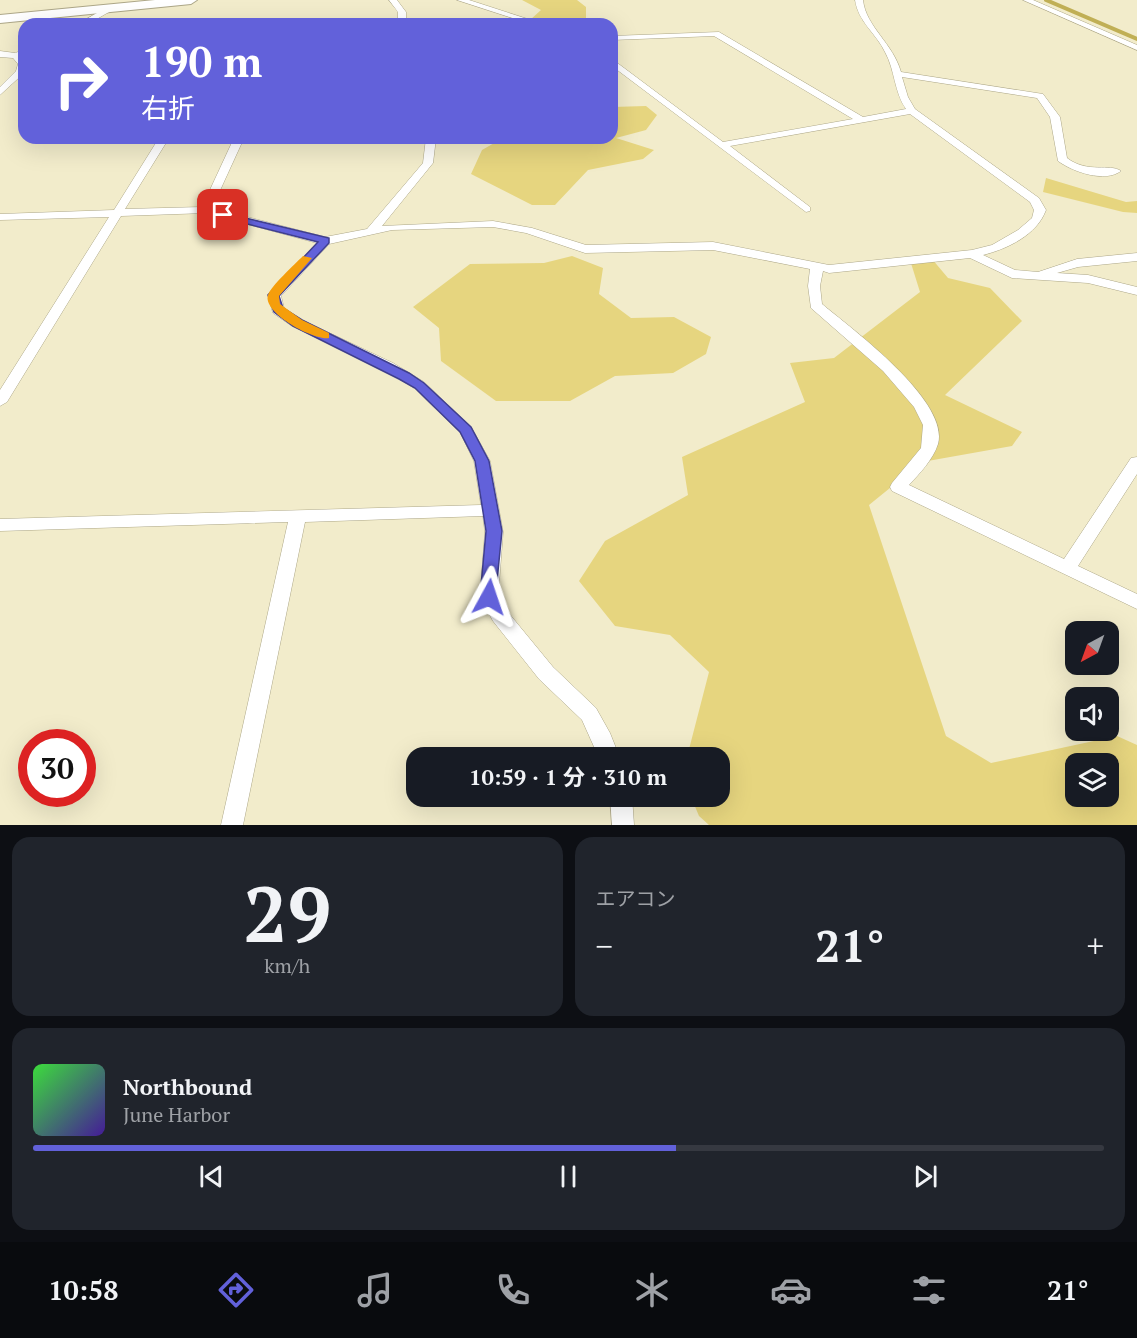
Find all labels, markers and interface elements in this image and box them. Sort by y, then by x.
text: 190 m [141,33,262,89]
icon: right [42,42,120,120]
text: 右折 [141,90,195,126]
pin [197,189,248,240]
icon: arrive [206,198,239,231]
position arrow [457,565,521,629]
north arrow [1065,621,1119,675]
map controls [1065,621,1119,807]
button: sound [1065,687,1119,741]
speed limit sign: 30 [18,729,96,807]
button: layers [1065,753,1119,807]
text: 10:59 · 1 分 · 310 m [469,762,667,791]
text: 29 [243,861,331,964]
text: エアコン [596,885,676,912]
text: 21° [815,915,884,975]
text: − [596,924,613,967]
text: + [1086,924,1104,967]
text: km/h [264,952,310,979]
text: Northbound [123,1072,252,1101]
text: June Harbor [123,1101,230,1128]
icon: previous [195,1160,228,1193]
icon: pause [552,1160,585,1193]
icon: next [909,1160,942,1193]
icon: directions [215,1269,257,1311]
icon: music [354,1269,396,1311]
icon: phone [492,1269,534,1311]
icon: climate [631,1269,673,1311]
icon: car [770,1269,812,1311]
icon: filters [908,1269,950,1311]
text: 10:58 [48,1272,119,1308]
text: 21° [1047,1272,1089,1308]

